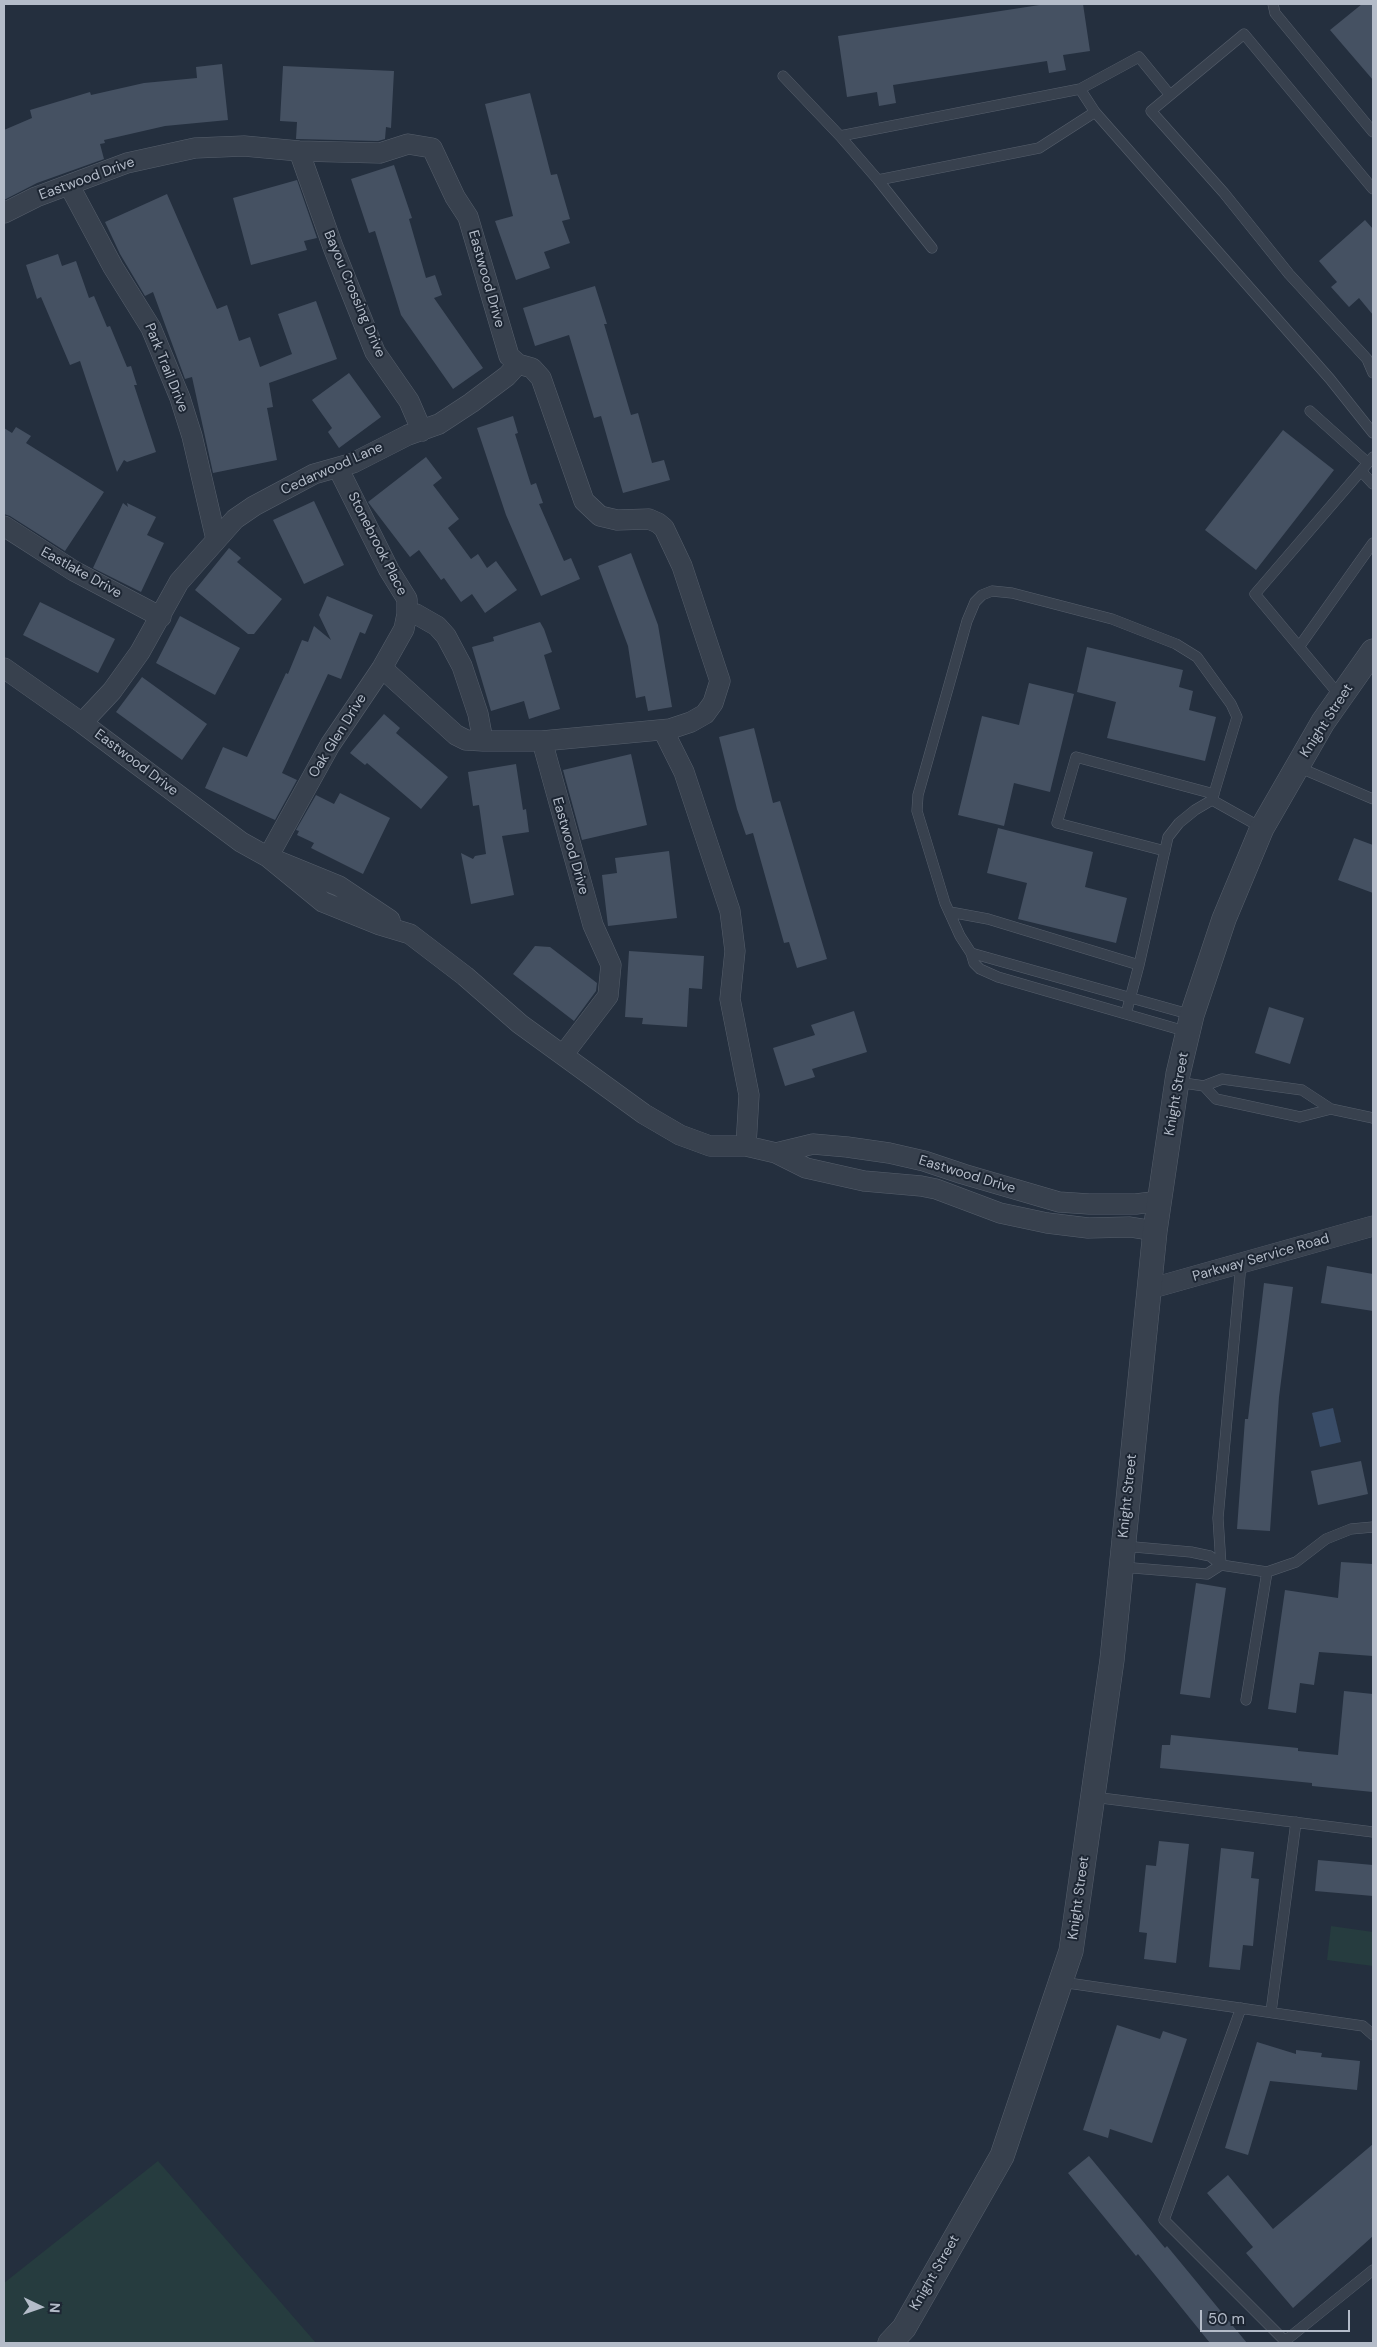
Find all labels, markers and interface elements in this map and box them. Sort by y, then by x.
street label: Eastwood Drive [37,154,137,204]
street label: Bayou Crossing Drive [320,228,388,360]
street label: Eastwood Drive [464,228,508,330]
street label: Park Trail Drive [140,321,192,415]
street label: Cedarwood Lane [278,439,386,499]
street label: Stonebrook Place [344,490,410,598]
street label: Eastlake Drive [38,544,124,602]
street label: Knight Street [1297,681,1357,761]
street label: Oak Glen Drive [305,691,371,781]
street label: Eastwood Drive [91,726,181,800]
street label: Eastwood Drive [548,795,592,897]
street label: Knight Street [1161,1051,1193,1137]
street label: Eastwood Drive [917,1152,1017,1198]
street label: Parkway Service Road [1191,1230,1331,1286]
street label: Knight Street [1115,1453,1141,1539]
street label: Knight Street [1065,1855,1093,1941]
street label: Knight Street [907,2232,963,2314]
north arrow [15,2282,65,2332]
scale bar [1202,2300,1352,2332]
text: N [46,2302,64,2313]
text: 50 m [1208,2309,1245,2329]

